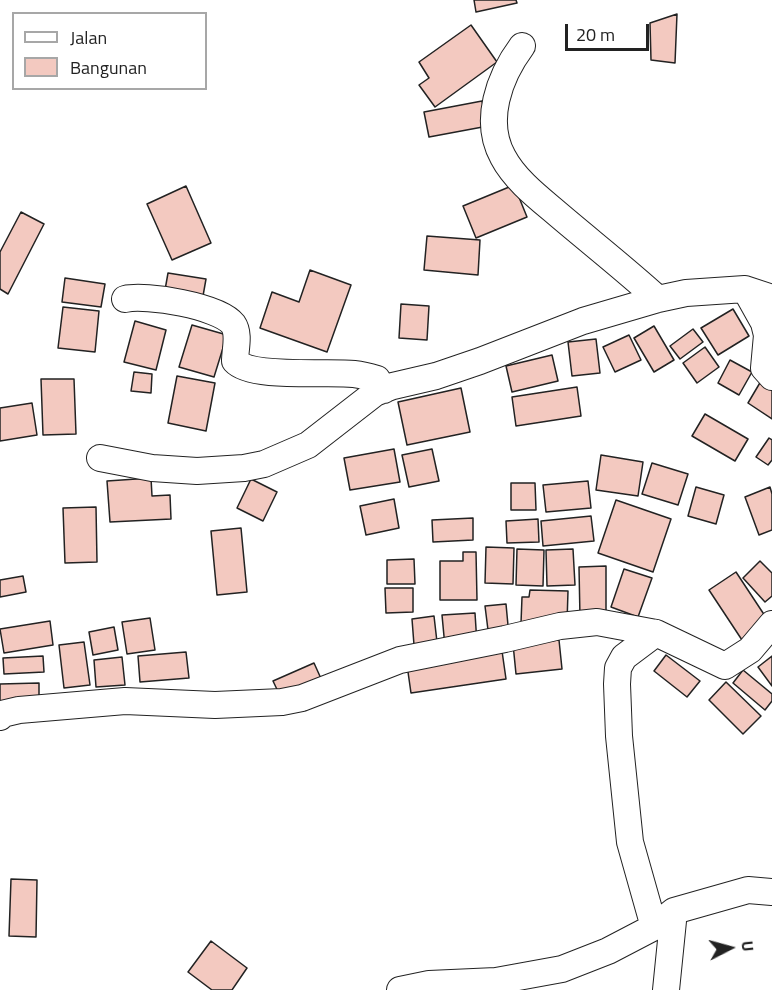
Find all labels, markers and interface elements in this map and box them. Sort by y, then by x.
legend [12,12,207,90]
scale bar [568,12,652,50]
text: 20 m [576,21,615,48]
text: Jalan [70,24,107,51]
text: Bangunan [70,54,147,81]
north arrow [700,918,760,978]
text: U [735,940,760,953]

